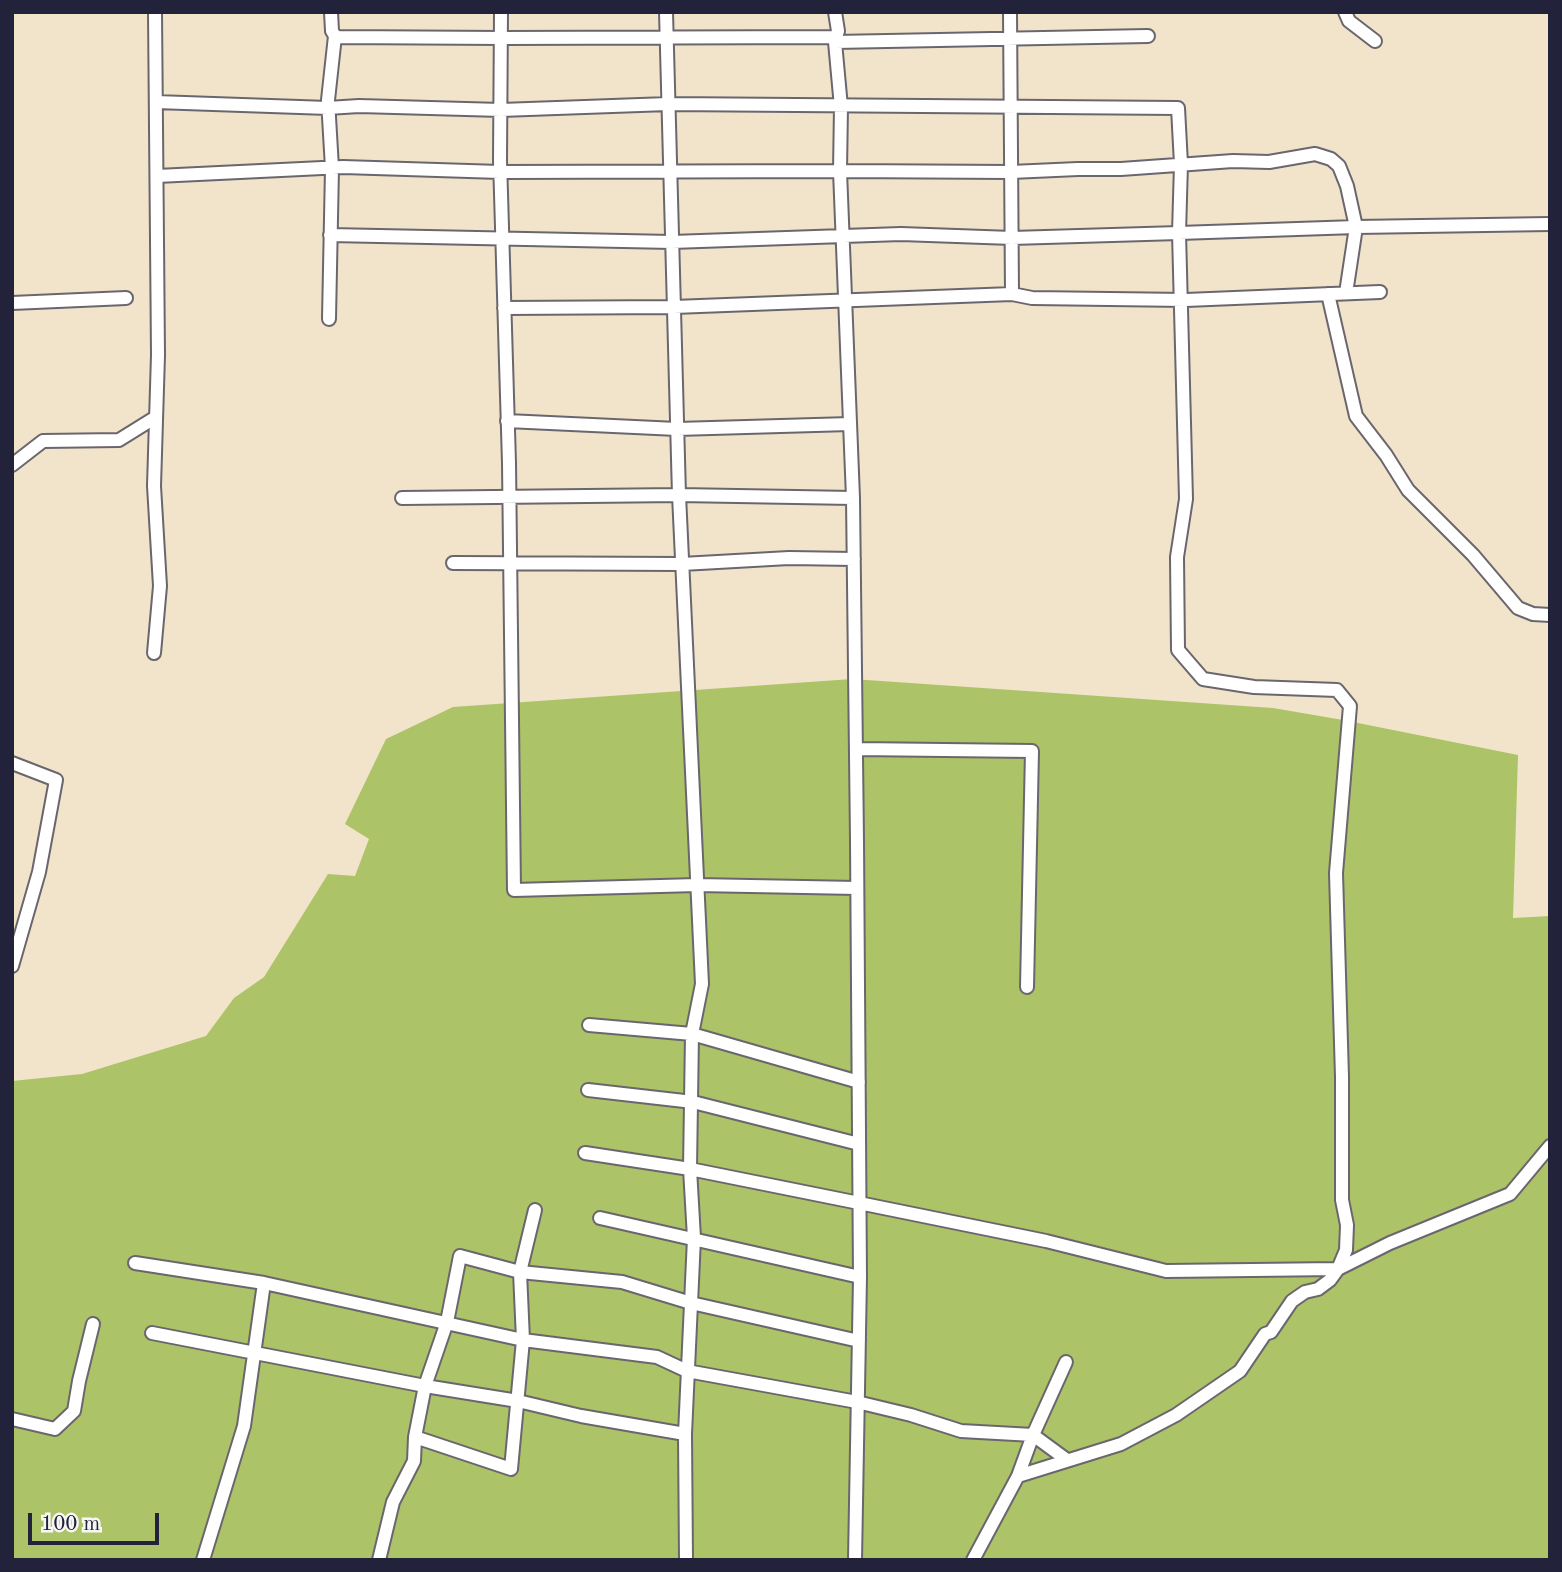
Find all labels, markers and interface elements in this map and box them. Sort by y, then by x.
scale bar [32,1498,163,1542]
text: 100 m [41,1514,100,1535]

